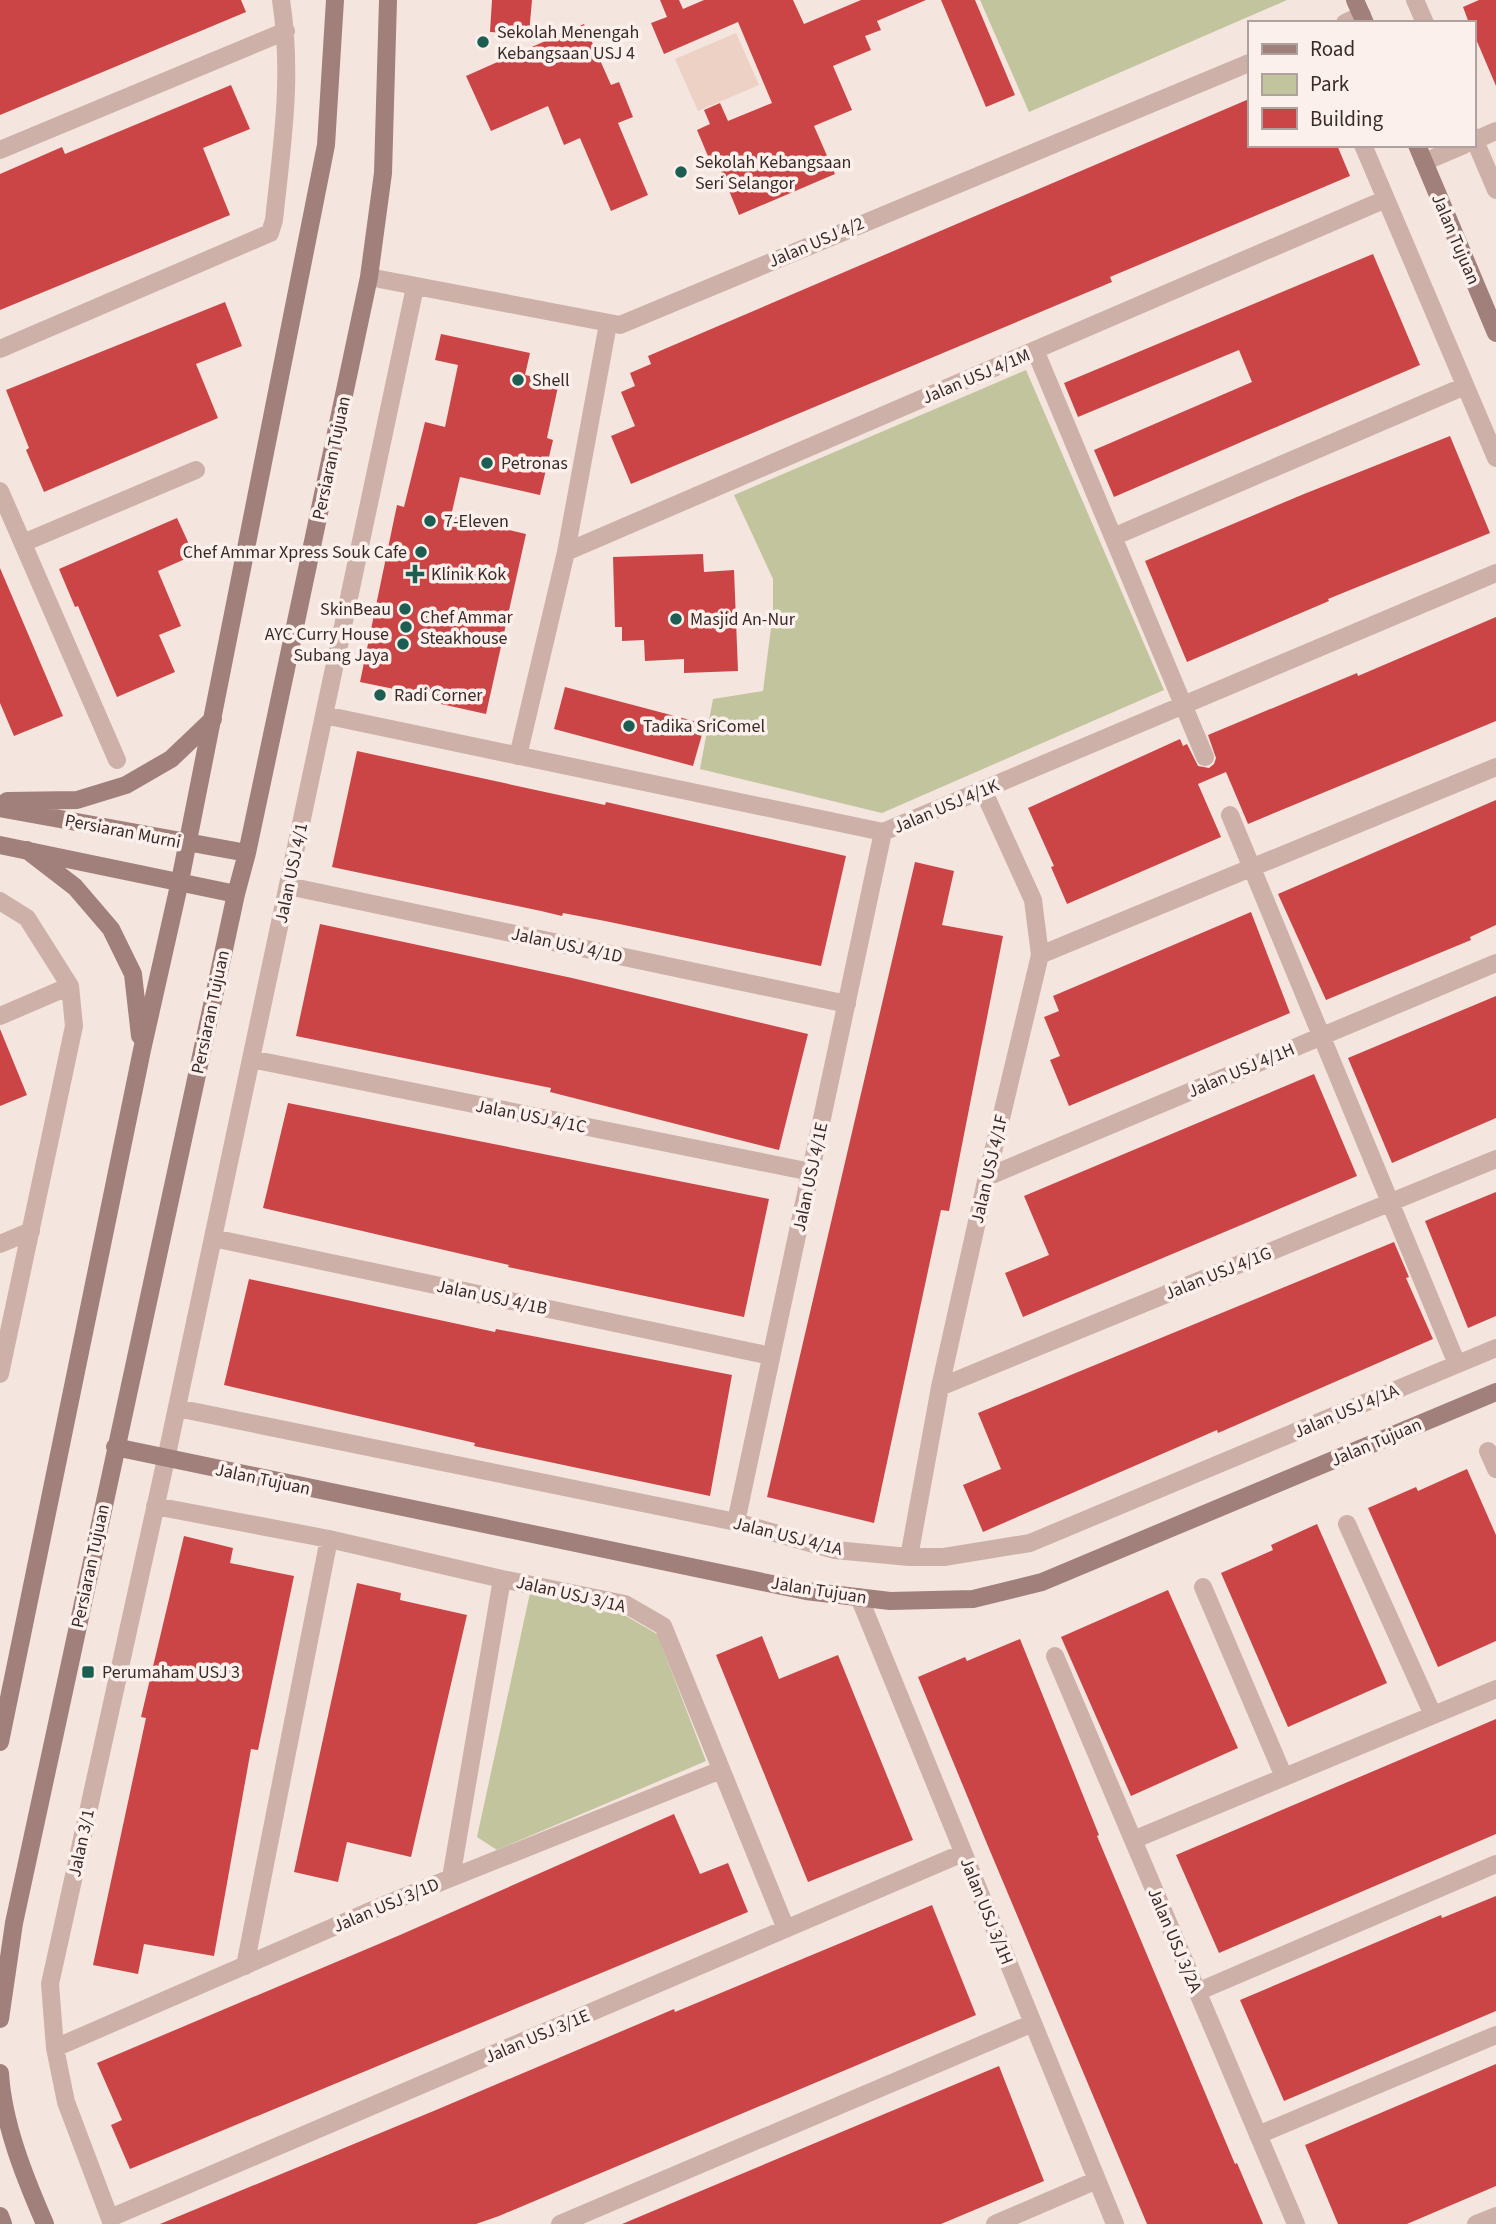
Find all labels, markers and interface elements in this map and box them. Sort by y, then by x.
place label: Sekolah Menengah Kebangsaan USJ 4 [497,20,639,66]
legend [1248,21,1475,147]
marker: Sekolah Menengah Kebangsaan USJ 4 [475,34,491,50]
text: Road [1310,34,1355,64]
text: Park [1310,69,1350,99]
text: Building [1310,104,1384,134]
place label: Sekolah Kebangsaan Seri Selangor [695,150,851,196]
marker: Sekolah Kebangsaan Seri Selangor [673,164,689,180]
street label: Jalan Tujuan [1425,190,1486,289]
street label: Jalan USJ 4/2 [764,211,868,274]
street label: Jalan USJ 4/1M [918,342,1034,410]
place label: Shell [532,368,570,393]
marker: Shell [510,372,526,388]
street label: Persiaran Tujuan [306,394,357,522]
place label: Petronas [501,451,568,476]
marker: Petronas [479,455,495,471]
place label: 7-Eleven [444,509,509,534]
marker: 7-Eleven [422,513,438,529]
place label: Chef Ammar Xpress Souk Cafe [183,540,407,565]
marker: Chef Ammar Xpress Souk Cafe [413,544,429,560]
place label: Klinik Kok [431,562,506,587]
marker: Klinik Kok [405,564,425,584]
place label: SkinBeau [320,597,391,622]
marker: SkinBeau [397,601,413,617]
place label: Chef Ammar Steakhouse [420,605,514,651]
place label: Masjid An-Nur [690,607,796,632]
marker: Masjid An-Nur [668,611,684,627]
marker: Chef Ammar Steakhouse [398,619,414,635]
place label: AYC Curry House Subang Jaya [265,622,389,668]
marker: AYC Curry House Subang Jaya [395,636,411,652]
place label: Radi Corner [394,683,483,708]
marker: Radi Corner [372,687,388,703]
place label: Tadika SriComel [643,714,765,739]
marker: Tadika SriComel [621,718,637,734]
street label: Jalan USJ 4/1K [890,773,1003,840]
street label: Persiaran Murni [63,808,183,855]
street label: Jalan USJ 4/1 [269,821,314,926]
street label: Jalan USJ 4/1D [509,922,625,969]
street label: Persiaran Tujuan [185,948,236,1076]
street label: Jalan USJ 4/1H [1184,1037,1298,1104]
street label: Jalan USJ 4/1C [473,1094,588,1139]
street label: Jalan USJ 4/1F [965,1112,1014,1226]
street label: Jalan USJ 4/1E [787,1120,834,1234]
street label: Jalan USJ 4/1G [1161,1241,1275,1306]
street label: Jalan USJ 4/1B [434,1274,550,1321]
street label: Jalan USJ 4/1A [1290,1378,1403,1445]
street label: Jalan Tujuan [1327,1412,1426,1473]
street label: Jalan Tujuan [213,1457,313,1502]
street label: Persiaran Tujuan [65,1502,116,1630]
street label: Jalan USJ 4/1A [731,1511,845,1562]
street label: Jalan USJ 3/1A [514,1570,628,1619]
street label: Jalan Tujuan [769,1571,869,1610]
place label: Perumaham USJ 3 [102,1660,240,1685]
marker: Perumaham USJ 3 [80,1664,96,1680]
street label: Jalan 3/1 [62,1807,101,1879]
street label: Jalan USJ 3/1H [954,1854,1019,1969]
street label: Jalan USJ 3/1D [329,1872,443,1939]
street label: Jalan USJ 3/2A [1141,1884,1208,1997]
street label: Jalan USJ 3/1E [481,2003,593,2070]

